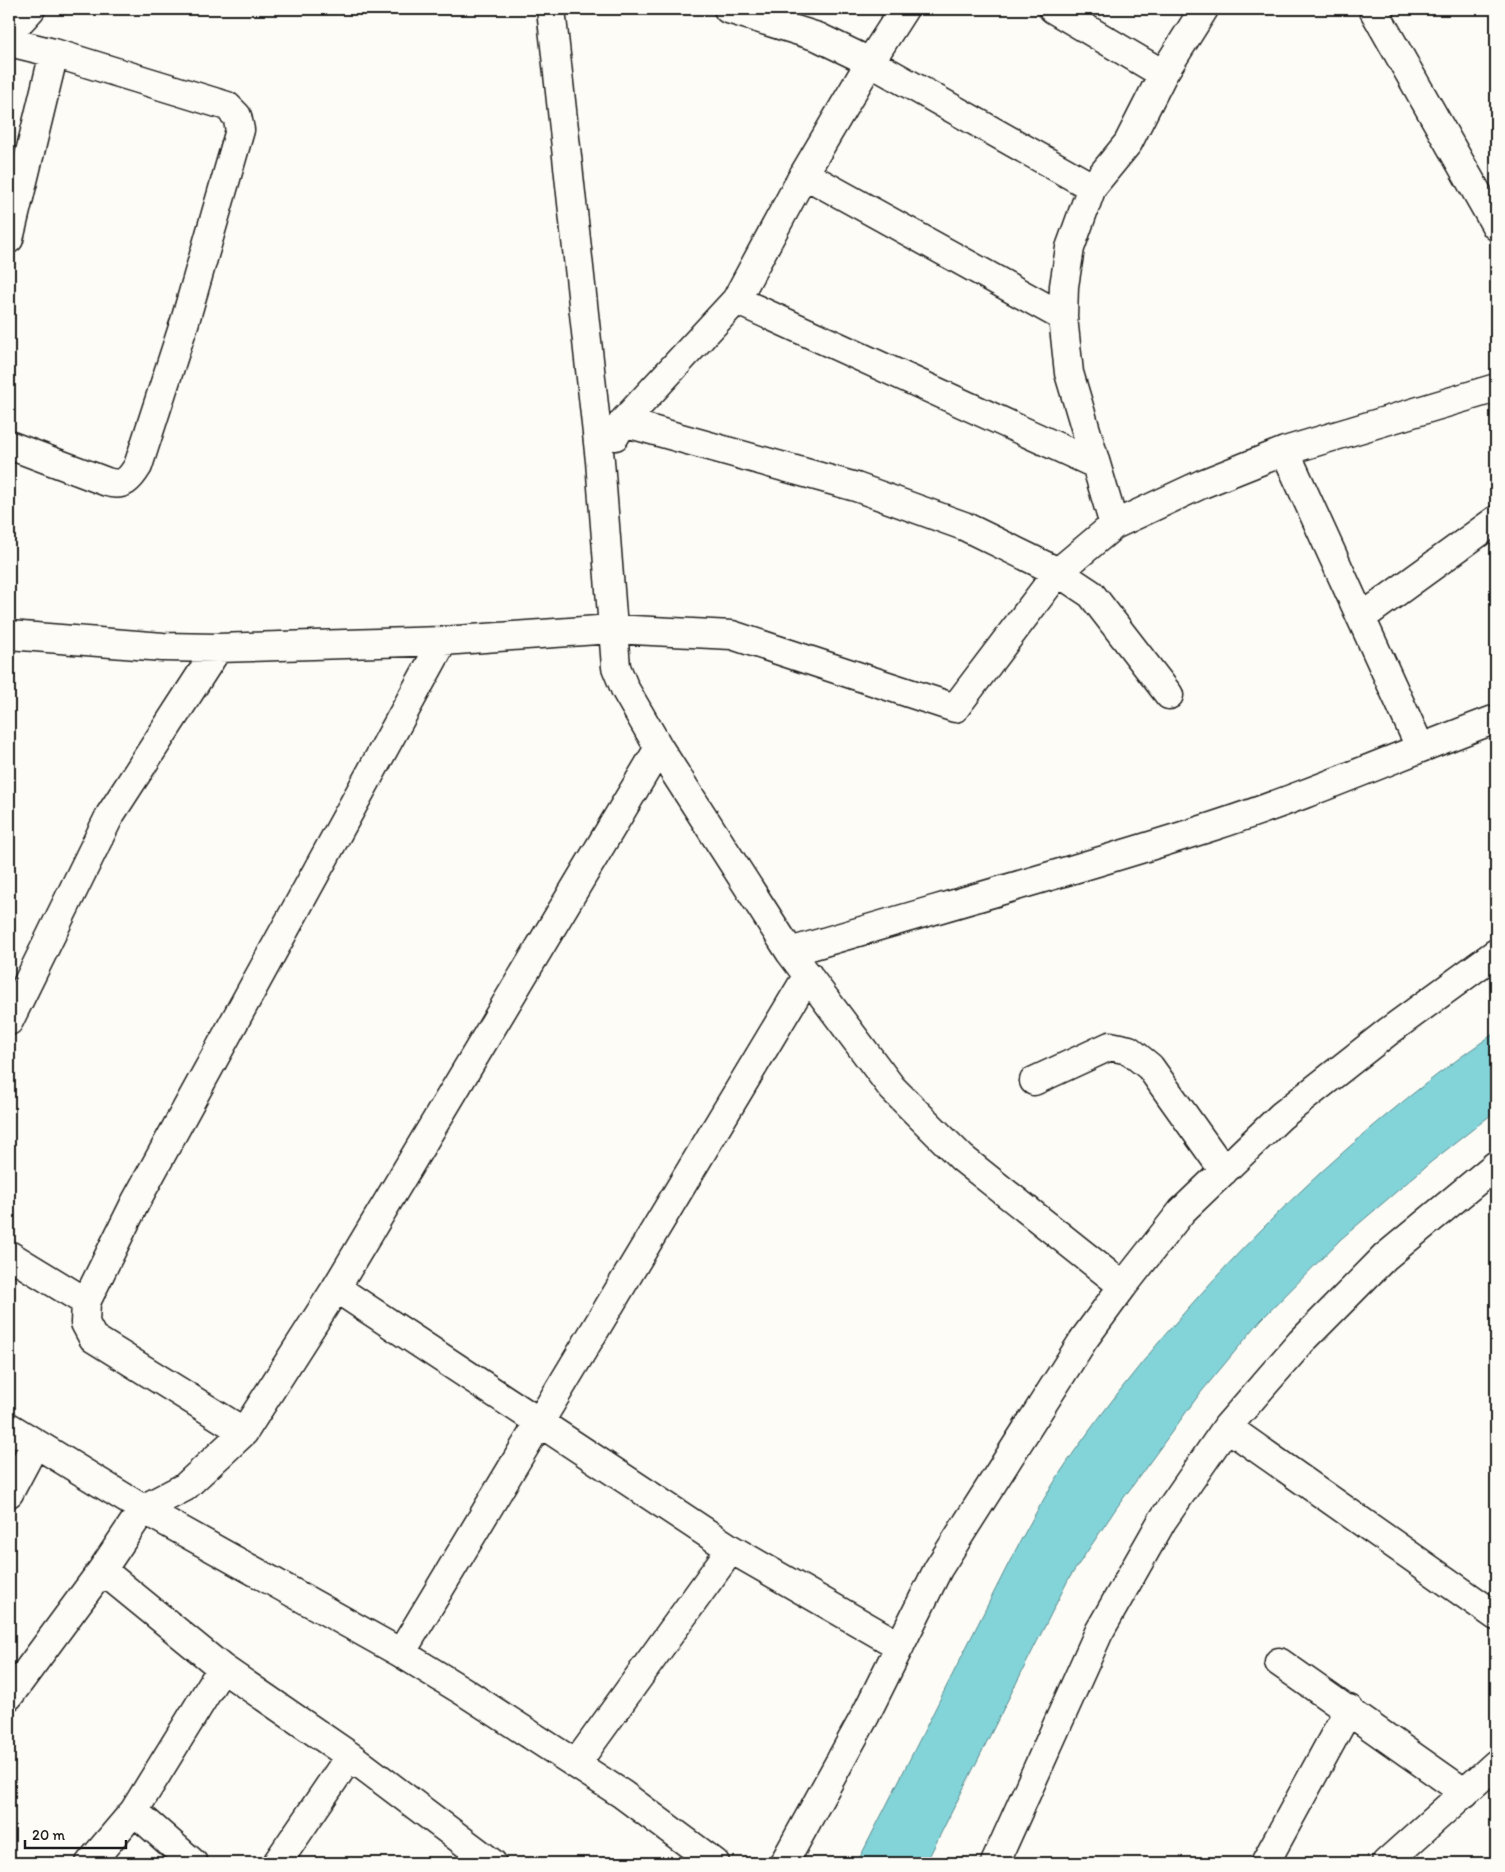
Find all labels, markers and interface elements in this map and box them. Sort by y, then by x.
scale bar [25,1817,126,1849]
text: 20 m [32,1826,66,1844]

